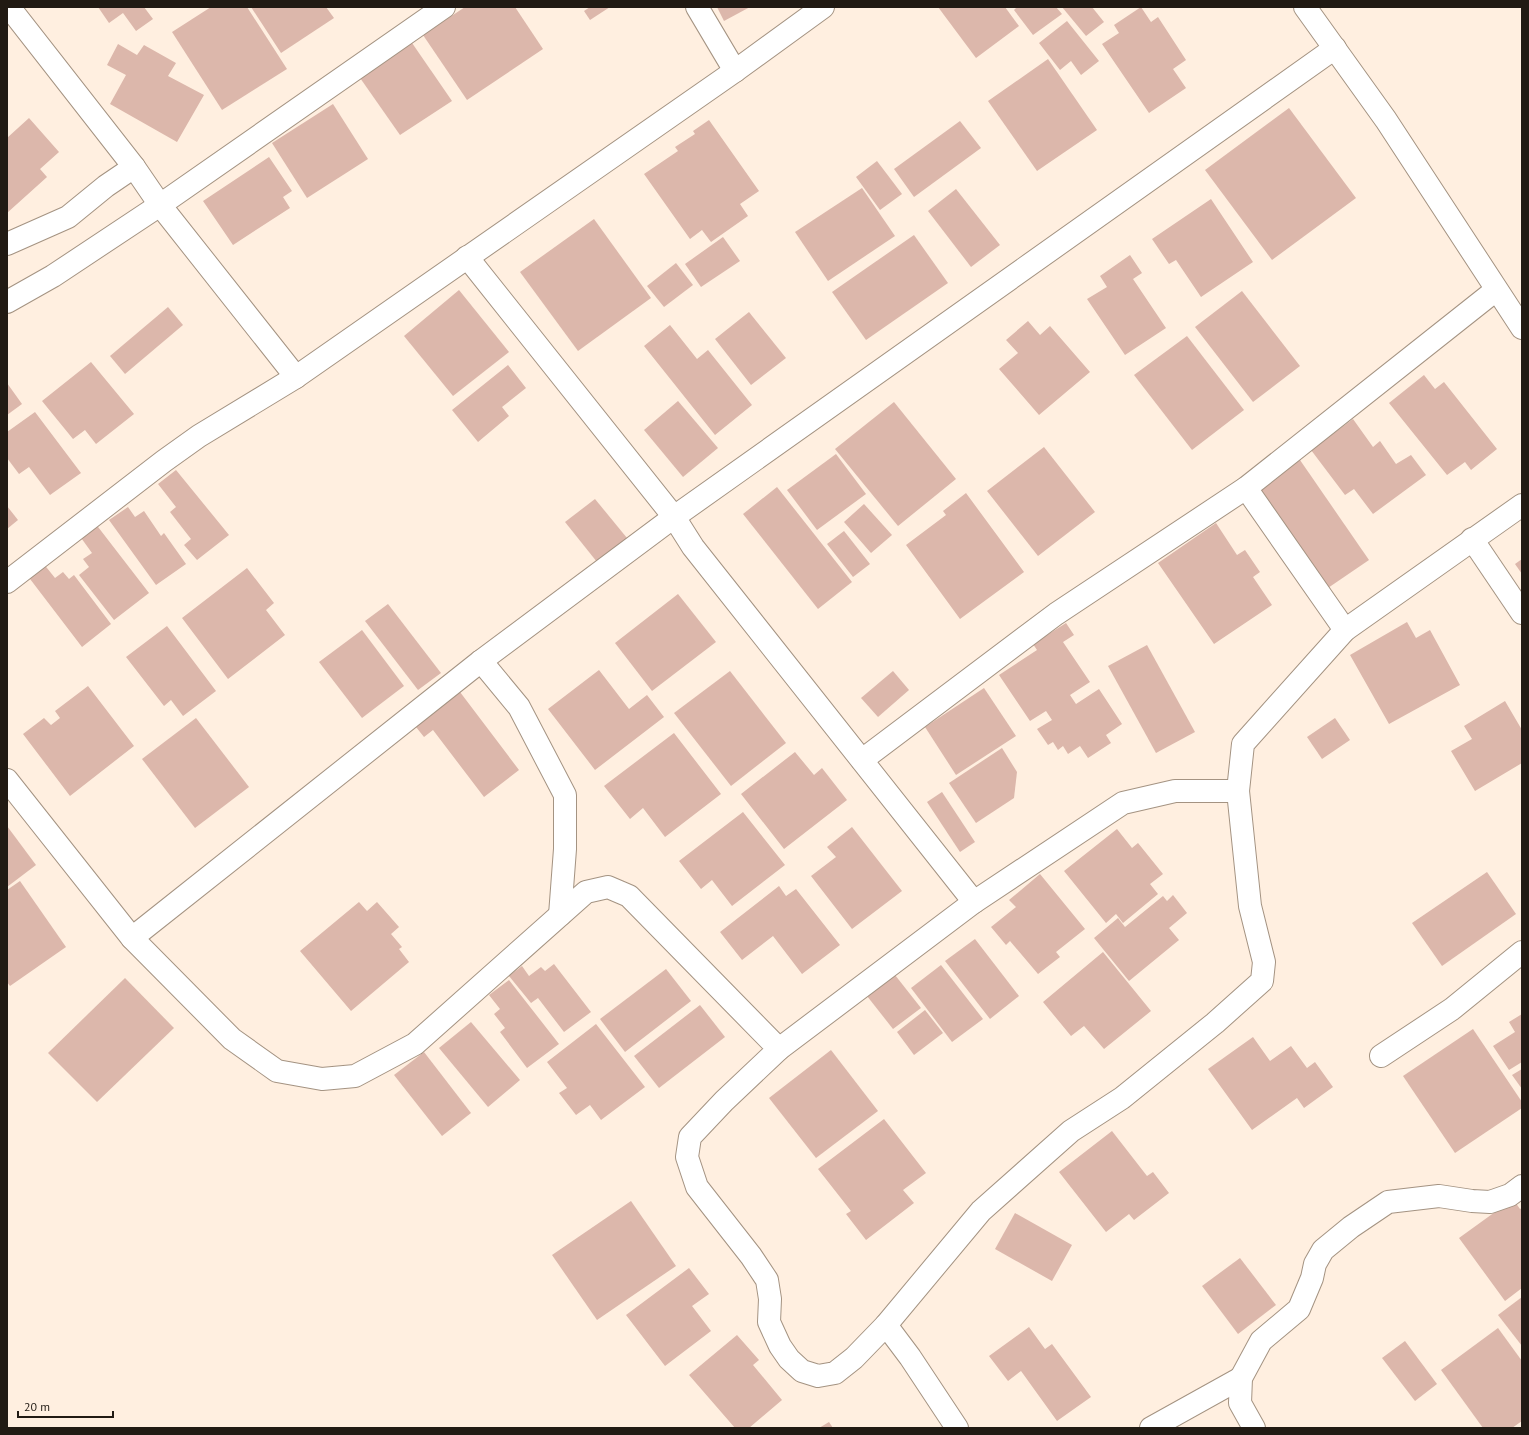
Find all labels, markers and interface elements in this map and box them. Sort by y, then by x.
scale bar [18,1393,113,1419]
text: 20 m [24,1399,50,1414]

